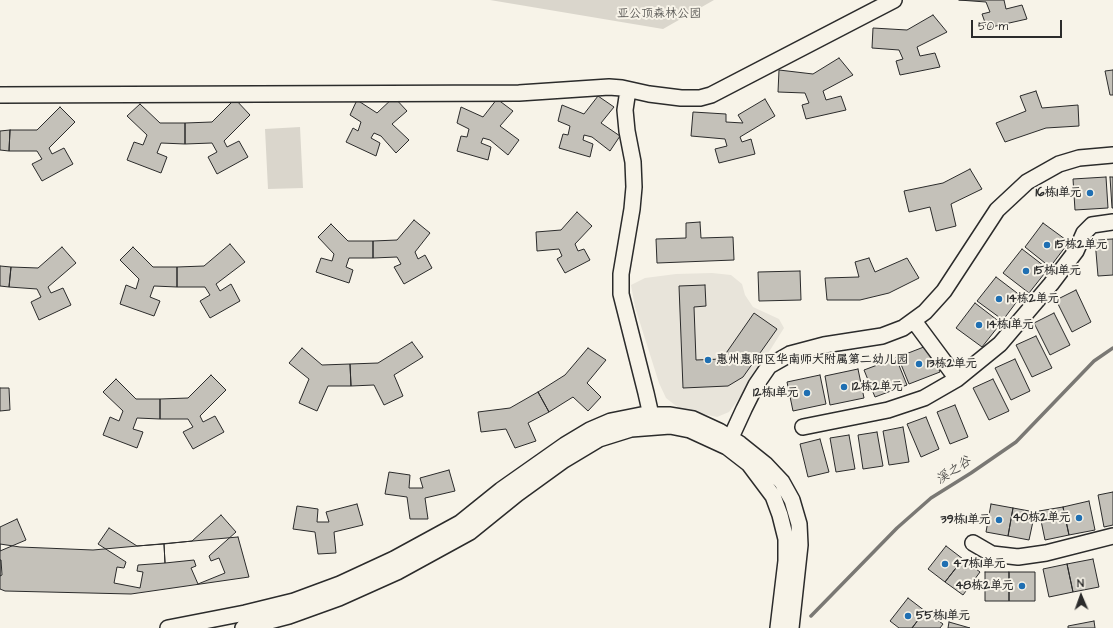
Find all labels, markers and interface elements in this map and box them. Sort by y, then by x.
park label: 亚公顶森林公园 [617,7,701,21]
scale bar [973,12,1064,38]
text: 50 m [978,18,1008,35]
place label: 16栋1单元 [1035,186,1082,200]
marker: 16栋1单元 [1085,188,1095,198]
place label: 15栋2单元 [1055,238,1108,252]
marker: 15栋2单元 [1042,240,1052,250]
place label: 15栋1单元 [1034,264,1082,278]
marker: 15栋1单元 [1021,266,1031,276]
place label: 14栋2单元 [1007,292,1060,306]
marker: 14栋2单元 [994,294,1004,304]
place label: 14栋1单元 [987,318,1034,332]
marker: 14栋1单元 [974,320,984,330]
place label: 惠州惠阳区华南师大附属第二幼儿园 [716,353,908,367]
marker: 惠州惠阳区华南师大附属第二幼儿园 [703,355,713,365]
place label: 13栋2单元 [927,357,978,371]
marker: 13栋2单元 [914,359,924,369]
place label: 12栋2单元 [852,380,903,394]
marker: 12栋2单元 [839,382,849,392]
place label: 12栋1单元 [753,386,799,400]
marker: 12栋1单元 [802,388,812,398]
water label: 溪之谷 [933,454,975,488]
place label: 40栋2单元 [1012,511,1071,525]
place label: 39栋1单元 [941,513,991,527]
marker: 40栋2单元 [1074,513,1084,523]
marker: 39栋1单元 [994,515,1004,525]
place label: 47栋1单元 [953,557,1006,571]
marker: 47栋1单元 [940,559,950,569]
north arrow [1061,576,1101,616]
text: N [1077,576,1084,591]
place label: 48栋2单元 [955,579,1014,593]
marker: 48栋2单元 [1017,581,1027,591]
place label: 55栋1单元 [916,609,971,623]
marker: 55栋1单元 [903,611,913,621]

